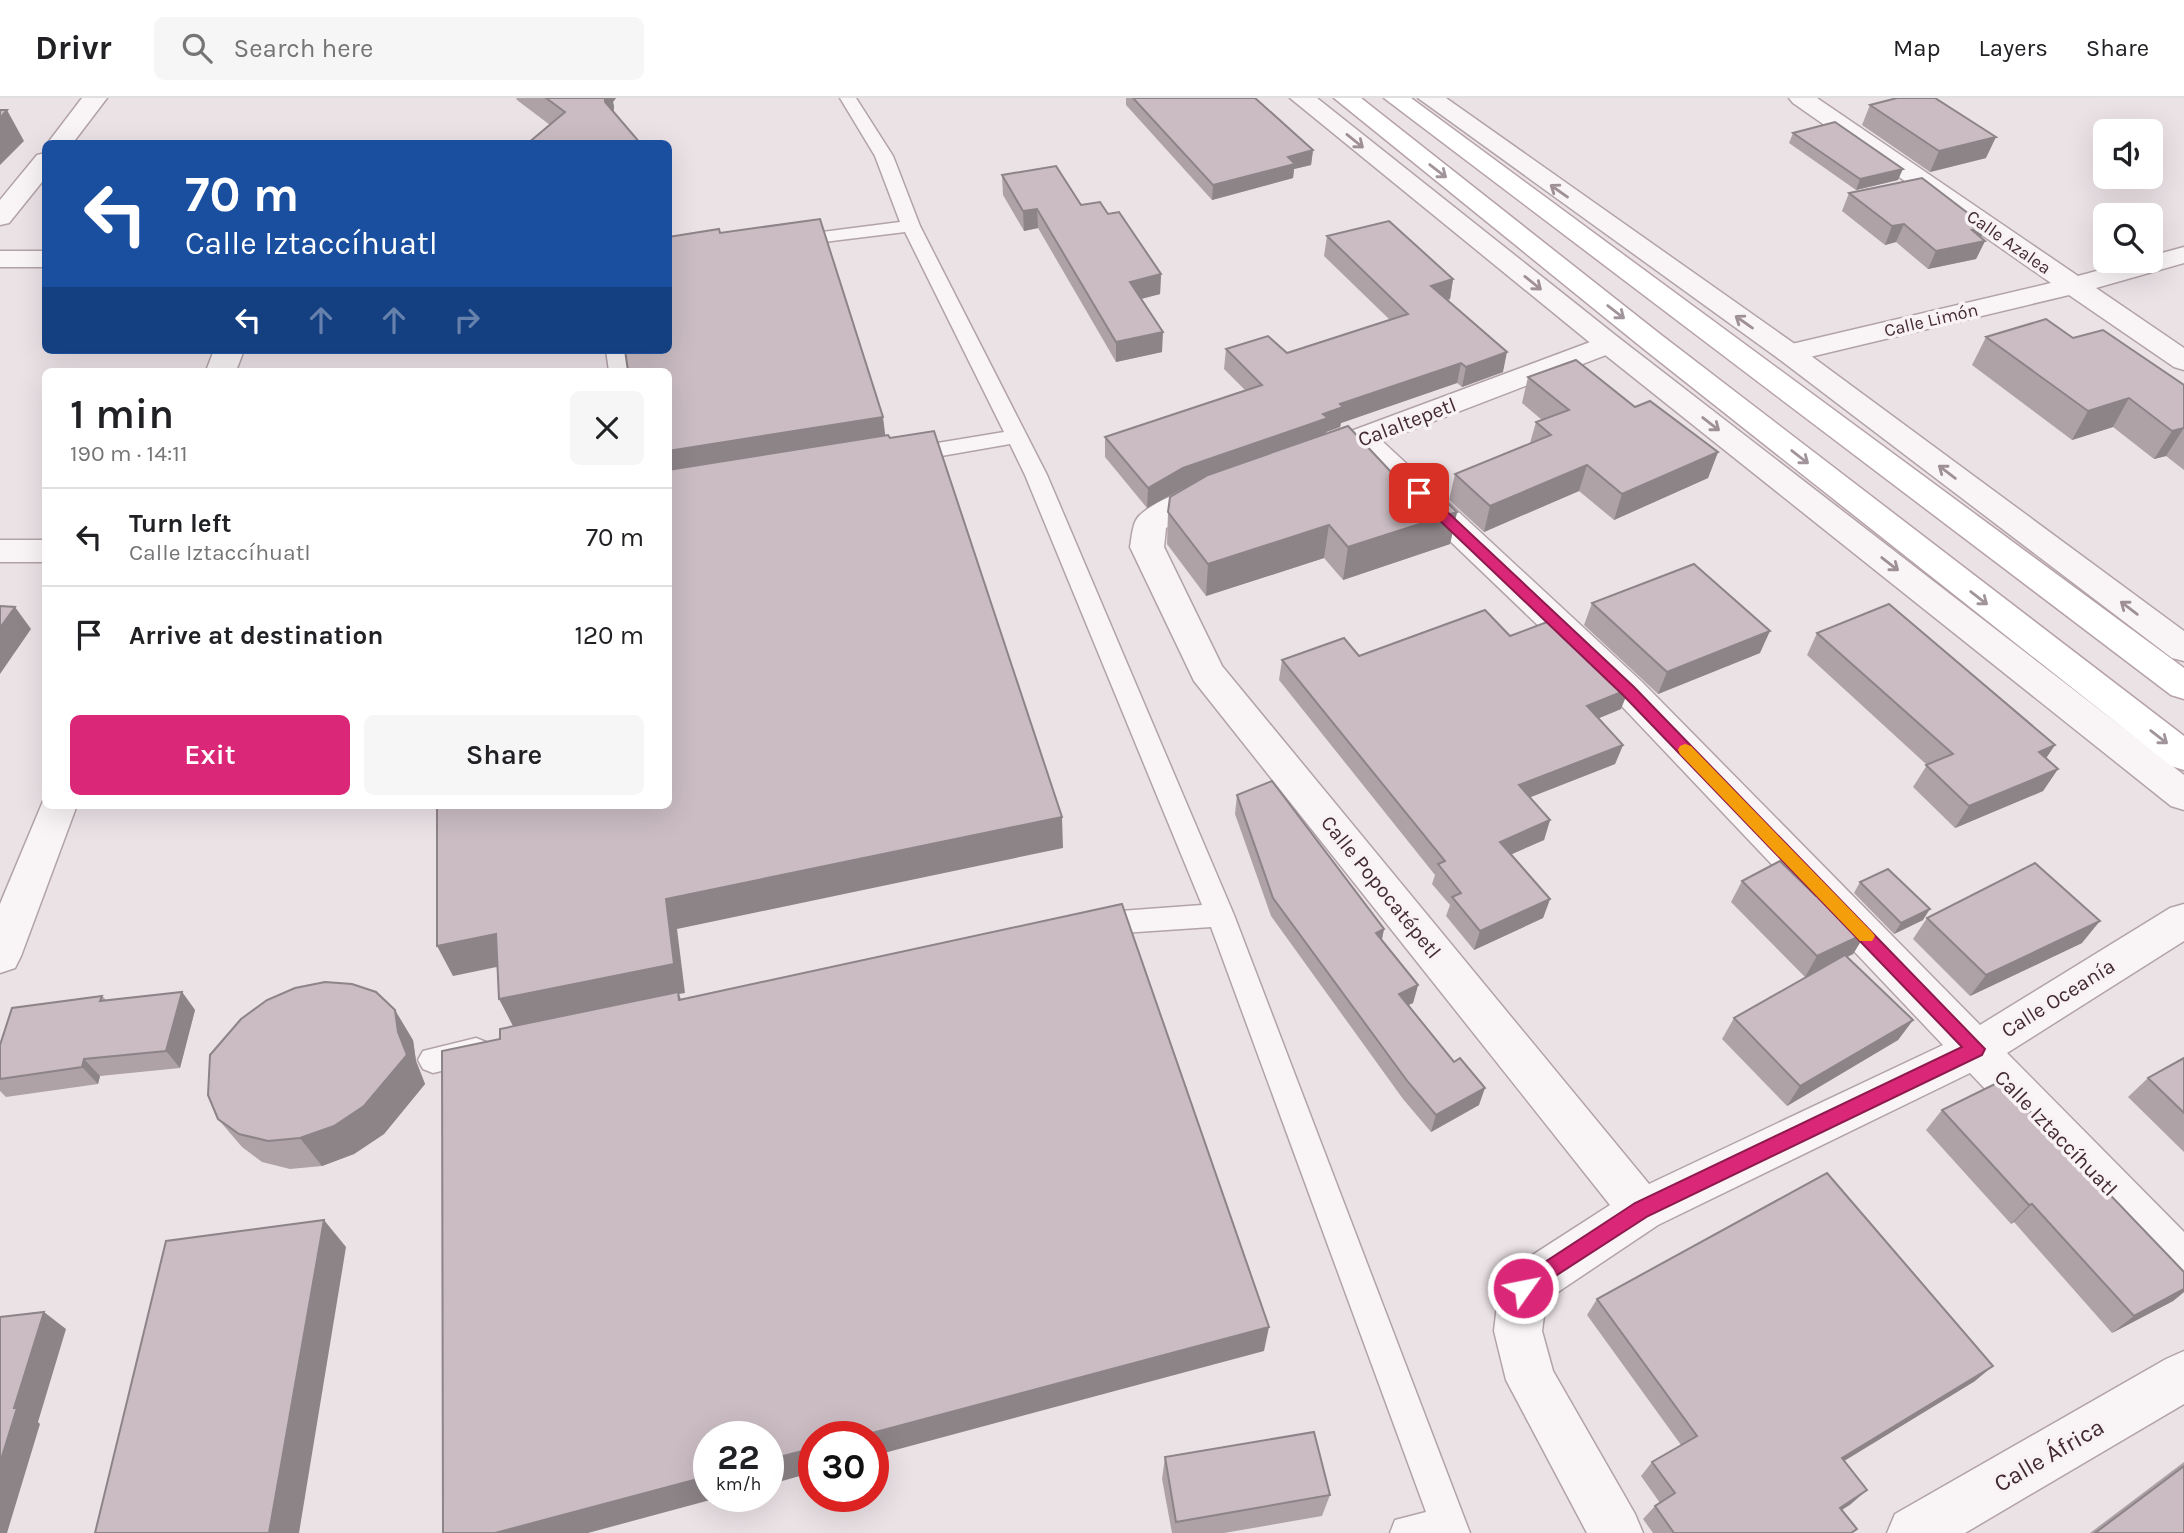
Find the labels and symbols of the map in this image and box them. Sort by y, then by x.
one-way arrow [1346,133,1364,149]
one-way arrow [1428,163,1447,178]
one-way arrow [1550,184,1569,198]
street label: Calle Azalea [1963,205,2055,279]
one-way arrow [1523,276,1541,291]
street label: Calle Limón [1882,298,1980,342]
one-way arrow [1606,305,1625,320]
one-way arrow [1735,315,1754,329]
street label: Calaltepetl [1354,392,1460,452]
one-way arrow [1702,417,1720,432]
one-way arrow [1791,450,1809,465]
pin [1389,463,1449,523]
one-way arrow [1938,465,1957,480]
one-way arrow [1881,557,1899,572]
one-way arrow [1970,590,1988,605]
one-way arrow [2120,601,2139,616]
one-way arrow [2150,730,2168,745]
street label: Calle Popocatépetl [1316,811,1446,963]
street label: Calle Oceanía [1997,954,2119,1042]
street label: Calle Iztaccíhuatl [1990,1065,2122,1201]
position arrow [1486,1251,1560,1325]
street label: Calle África [1988,1411,2109,1498]
speed limit sign: 30 [798,1421,889,1512]

